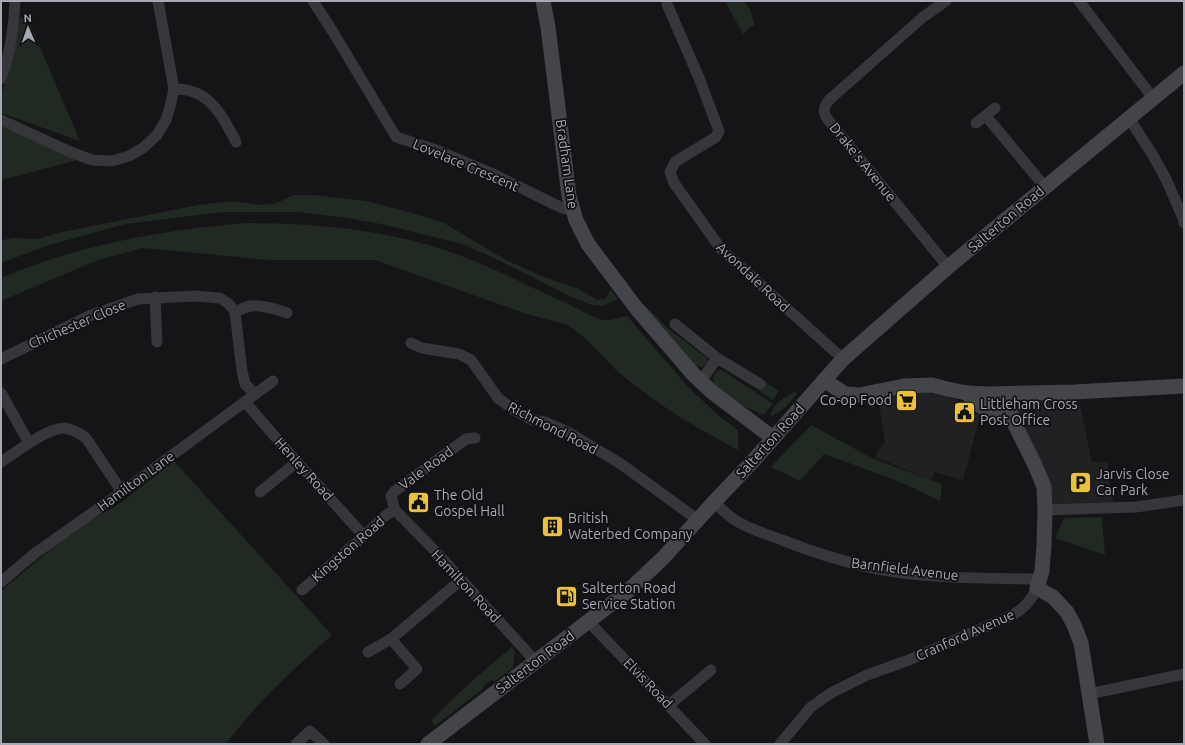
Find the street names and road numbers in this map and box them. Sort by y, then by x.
street label: Bradham Lane [553,118,581,210]
street label: Drake's Avenue [826,119,900,205]
street label: Lovelace Crescent [411,135,522,195]
street label: Salterton Road [965,183,1047,255]
street label: Avondale Road [713,239,793,315]
street label: Chichester Close [26,296,128,352]
street label: Richmond Road [505,398,601,458]
street label: Salterton Road [733,401,807,481]
street label: Henley Road [272,434,336,504]
street label: Vale Road [396,443,456,493]
street label: Hamilton Lane [94,448,178,514]
street label: Kingston Road [308,513,388,585]
street label: Hamilton Road [428,546,504,626]
street label: Barnfield Avenue [850,554,960,584]
street label: Cranford Avenue [913,606,1017,664]
street label: Salterton Road [493,627,577,697]
street label: Elvis Road [620,655,676,711]

